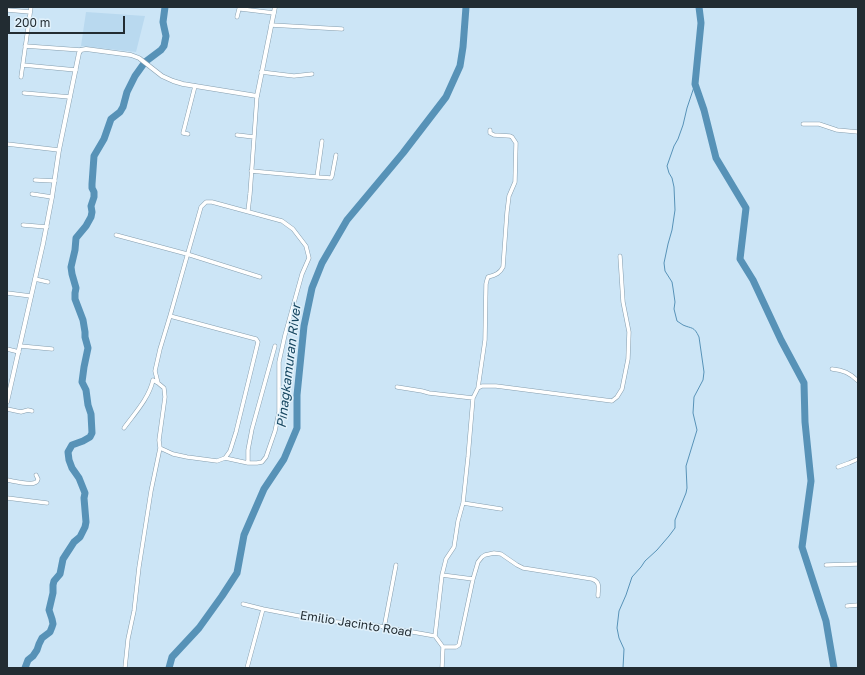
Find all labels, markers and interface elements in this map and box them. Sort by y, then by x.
scale bar [10,8,127,34]
text: 200 m [15,15,50,30]
water label: Pinagkamuran River [274,303,304,429]
street label: Emilio Jacinto Road [299,608,413,640]

